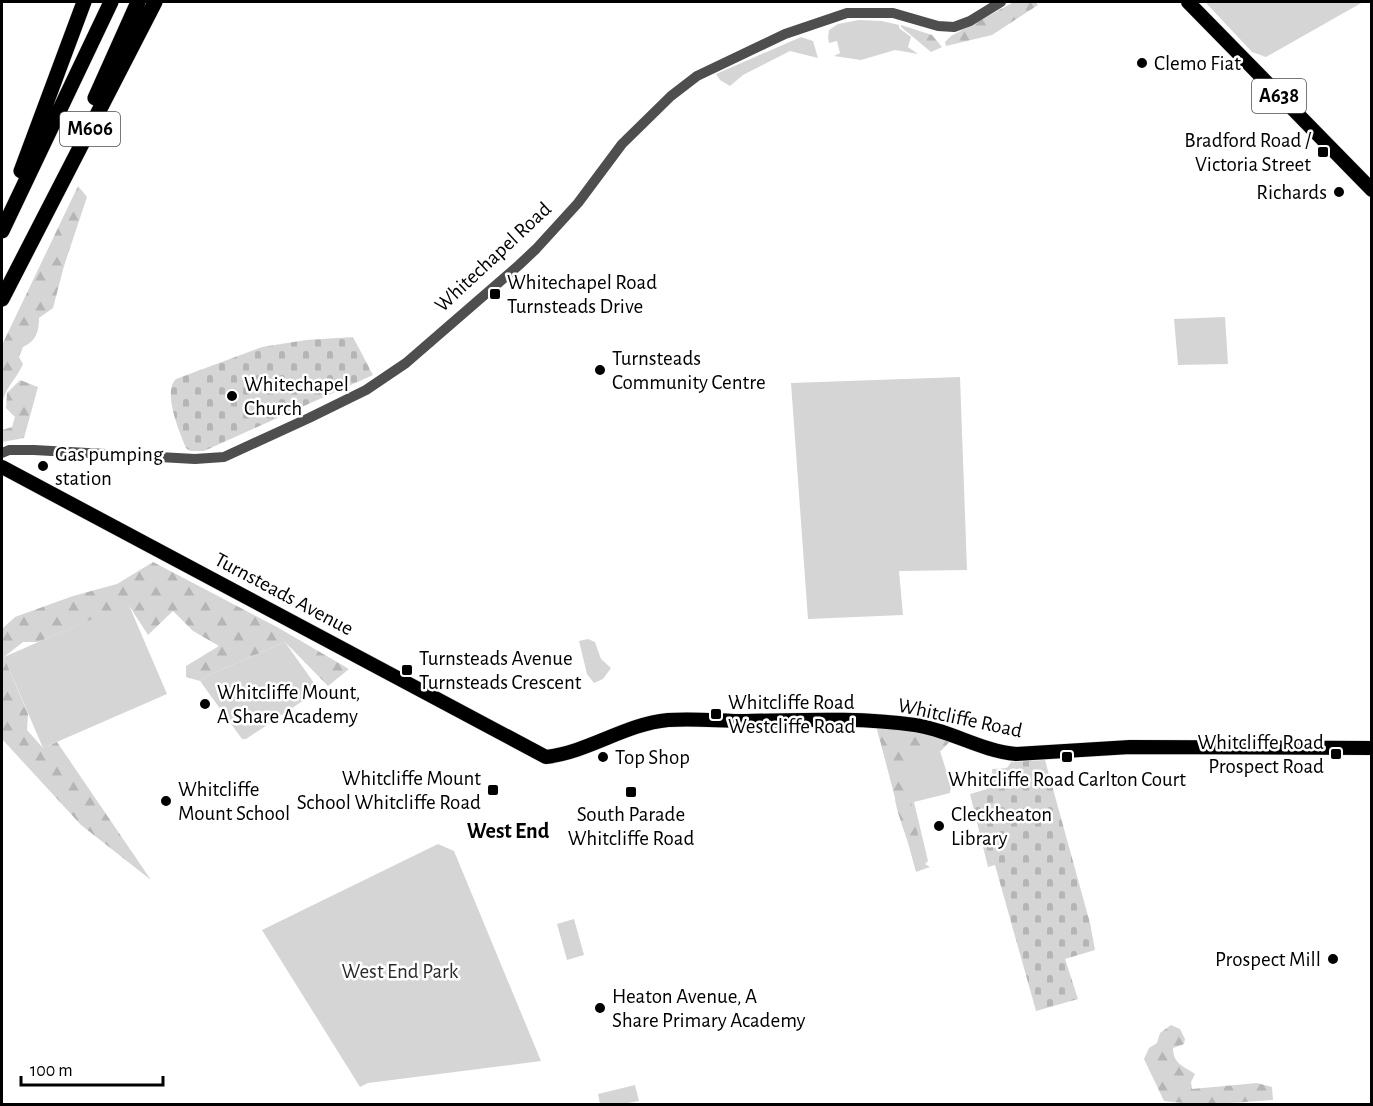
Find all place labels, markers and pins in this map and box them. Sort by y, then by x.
place label: Clemo Fiat [1154,53,1241,74]
marker: Clemo Fiat [1135,56,1149,70]
place label: Bradford Road / Victoria Street [1184,130,1312,175]
marker: Bradford Road / Victoria Street [1316,145,1330,159]
place label: Richards [1256,182,1327,203]
marker: Richards [1332,185,1346,199]
place label: Whitechapel Road Turnsteads Drive [507,272,657,317]
marker: Whitechapel Road Turnsteads Drive [488,287,502,301]
place label: Turnsteads Community Centre [612,348,766,393]
marker: Turnsteads Community Centre [593,363,607,377]
place label: Whitechapel Church [244,374,349,419]
marker: Whitechapel Church [225,389,239,403]
place label: Gas pumping station [55,444,164,489]
marker: Gas pumping station [36,459,50,473]
place label: Turnsteads Avenue Turnsteads Crescent [419,648,582,693]
marker: Turnsteads Avenue Turnsteads Crescent [400,663,414,677]
place label: Whitcliffe Mount, A Share Academy [217,682,360,727]
place label: Whitcliffe Road Westcliffe Road [728,692,855,737]
marker: Whitcliffe Mount, A Share Academy [198,697,212,711]
marker: Whitcliffe Road Westcliffe Road [709,707,723,721]
place label: Whitcliffe Road Prospect Road [1197,732,1324,777]
place label: Top Shop [615,747,690,768]
marker: Whitcliffe Road Prospect Road [1329,747,1343,761]
marker: Top Shop [596,750,610,764]
marker: Whitcliffe Road Carlton Court [1060,750,1074,764]
place label: Whitcliffe Mount School Whitcliffe Road [297,768,481,813]
place label: Whitcliffe Road Carlton Court [948,769,1186,790]
place label: Whitcliffe Mount School [178,779,290,824]
marker: Whitcliffe Mount School Whitcliffe Road [486,783,500,797]
marker: South Parade Whitcliffe Road [624,785,638,799]
marker: Whitcliffe Mount School [159,794,173,808]
place label: South Parade Whitcliffe Road [568,804,694,849]
place label: Cleckheaton Library [951,804,1052,849]
marker: Cleckheaton Library [932,819,946,833]
place label: Prospect Mill [1215,949,1321,970]
marker: Prospect Mill [1326,952,1340,966]
place label: Heaton Avenue, A Share Primary Academy [612,986,806,1031]
marker: Heaton Avenue, A Share Primary Academy [593,1001,607,1015]

